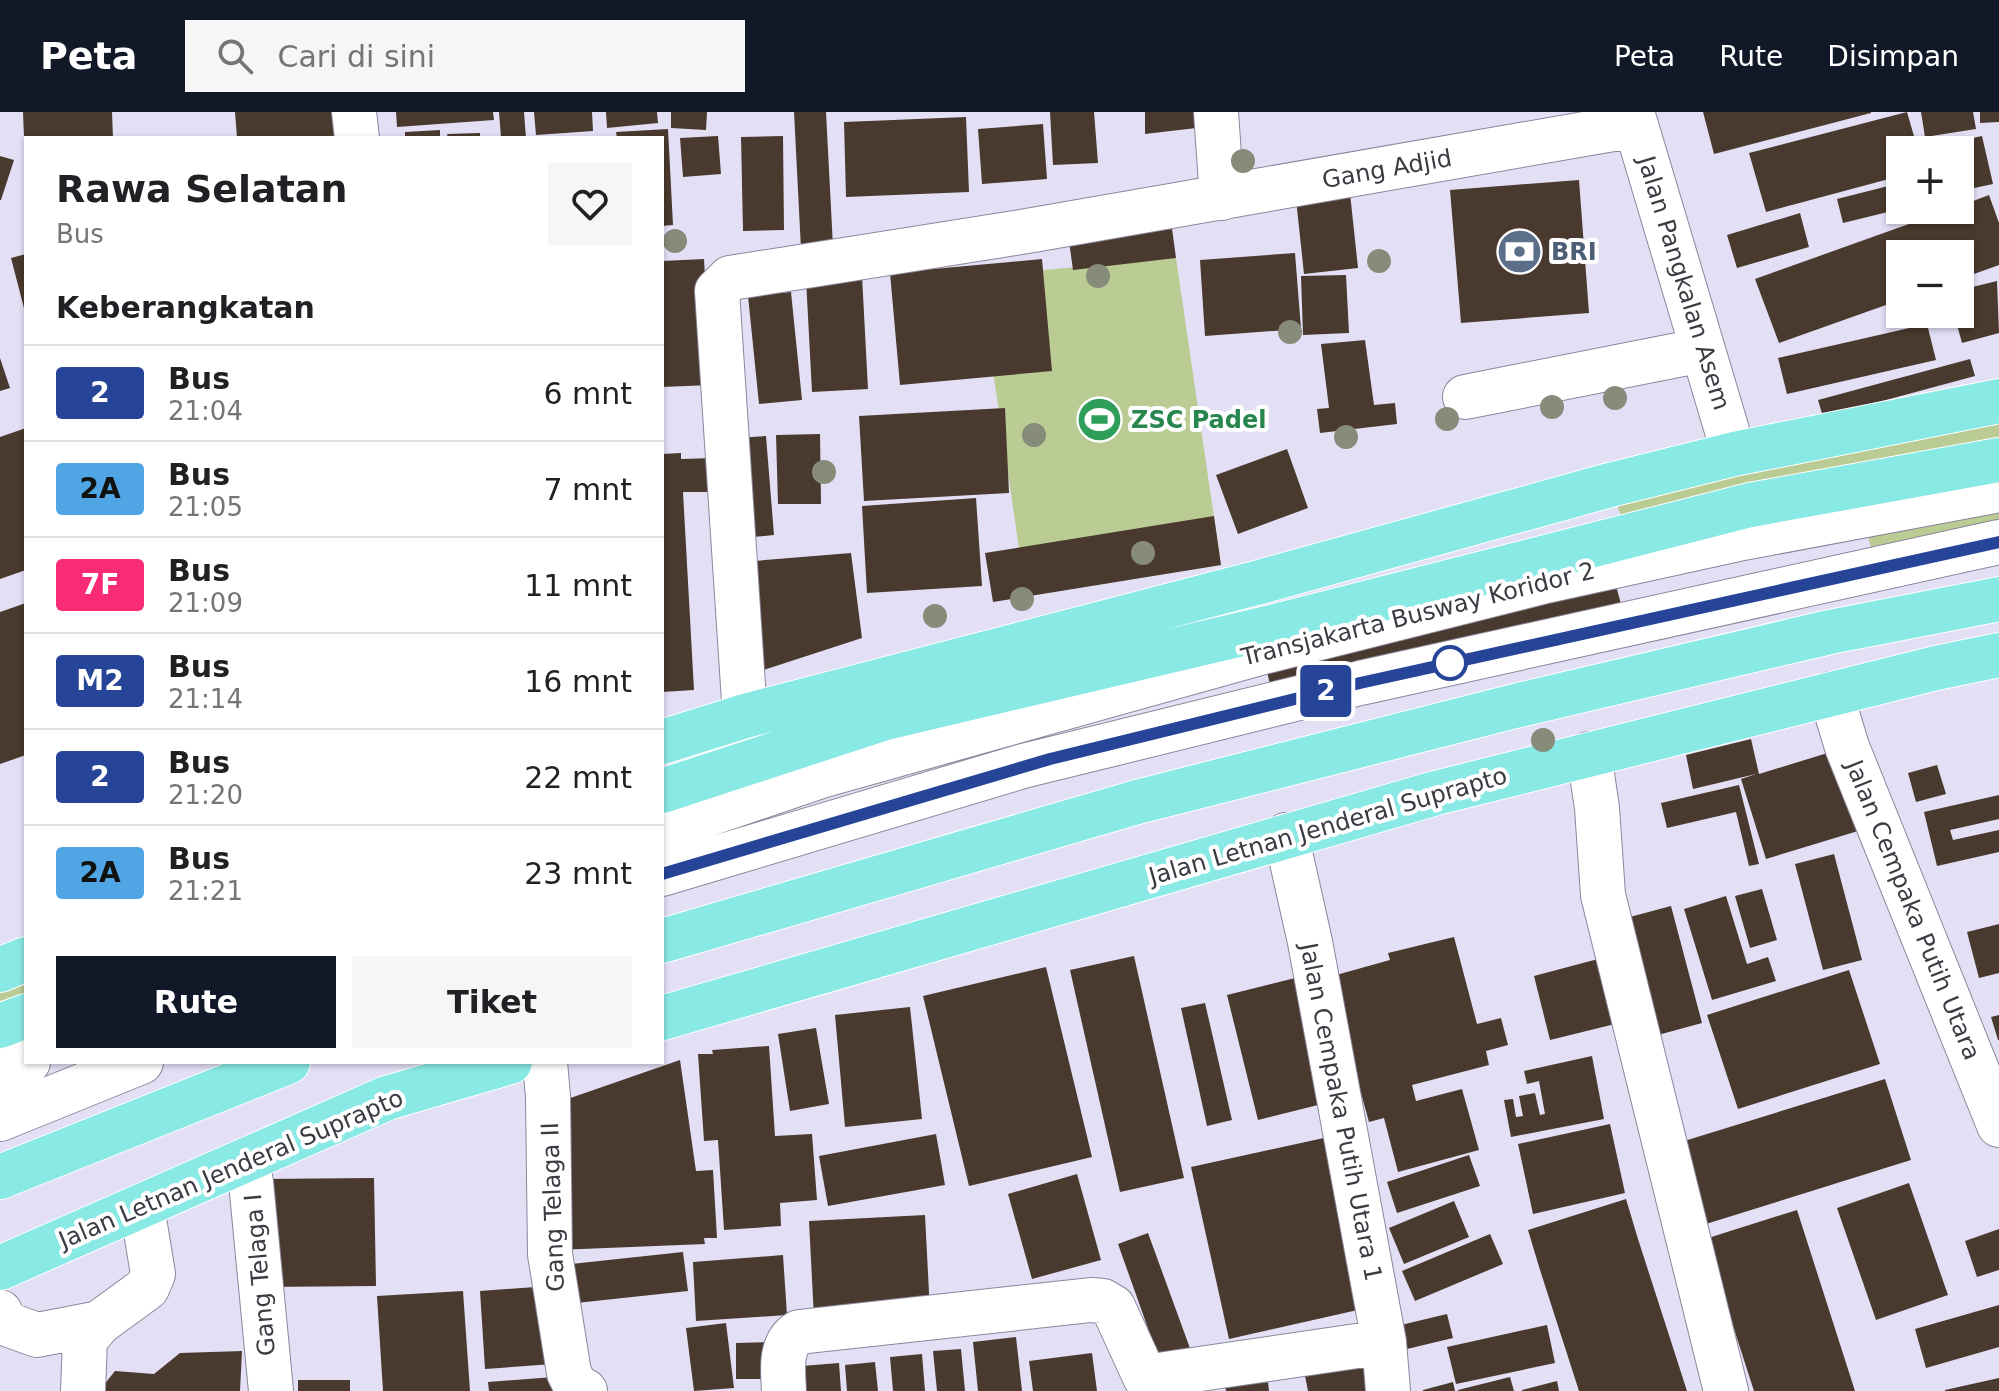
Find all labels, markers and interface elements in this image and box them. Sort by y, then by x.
search box [185,20,745,92]
text: Peta [40,34,137,78]
icon: search [213,34,257,78]
text: Cari di sini [277,39,435,74]
text: Peta [1614,40,1675,73]
text: Rute [1719,40,1783,73]
text: Disimpan [1827,40,1959,73]
map controls [1886,136,1974,328]
button: + [1886,136,1974,224]
street label: Gang Adjid [1320,144,1454,194]
street label: Jalan Pangkalan Asem [1631,151,1736,413]
button: heart [548,162,632,246]
text: Rawa Selatan [56,167,348,211]
text: Bus [56,219,104,249]
bank icon: BRI [1496,228,1544,276]
place label: BRI [1551,238,1597,266]
button: − [1886,240,1974,328]
text: Keberangkatan [56,290,315,325]
text: Bus [168,361,230,396]
text: 2 [90,376,110,409]
text: 6 mnt [543,376,632,411]
text: 21:04 [168,396,243,426]
sports icon: ZSC Padel [1076,396,1124,444]
place label: ZSC Padel [1131,406,1266,434]
text: Bus [168,457,230,492]
text: 2A [79,472,121,505]
text: 7 mnt [543,472,632,507]
text: 21:05 [168,492,243,522]
text: Bus [168,553,230,588]
street label: Transjakarta Busway Koridor 2 [1237,556,1598,672]
text: 7F [81,568,119,601]
text: 11 mnt [524,568,632,603]
text: 21:09 [168,588,243,618]
unlabelled marker [1433,646,1467,680]
text: Bus [168,649,230,684]
text: M2 [76,664,124,697]
text: 16 mnt [524,664,632,699]
line badge: 2 [1300,665,1352,717]
text: 2 [1316,674,1336,707]
text: 21:14 [168,684,243,714]
text: Bus [168,745,230,780]
street label: Jalan Cempaka Putih Utara [1839,754,1986,1064]
text: 2 [90,760,110,793]
text: 22 mnt [524,760,632,795]
street label: Jalan Letnan Jenderal Suprapto [1144,761,1510,891]
text: 21:20 [168,780,243,810]
text: Bus [168,841,230,876]
text: 2A [79,856,121,889]
text: 23 mnt [524,856,632,891]
text: 21:21 [168,876,243,906]
street label: Jalan Cempaka Putih Utara 1 [1294,939,1388,1284]
button: Rute [56,956,336,1048]
button: Tiket [352,956,632,1048]
street label: Jalan Letnan Jenderal Suprapto [53,1084,407,1255]
street label: Gang Telaga II [536,1122,570,1292]
street label: Gang Telaga I [239,1193,281,1357]

